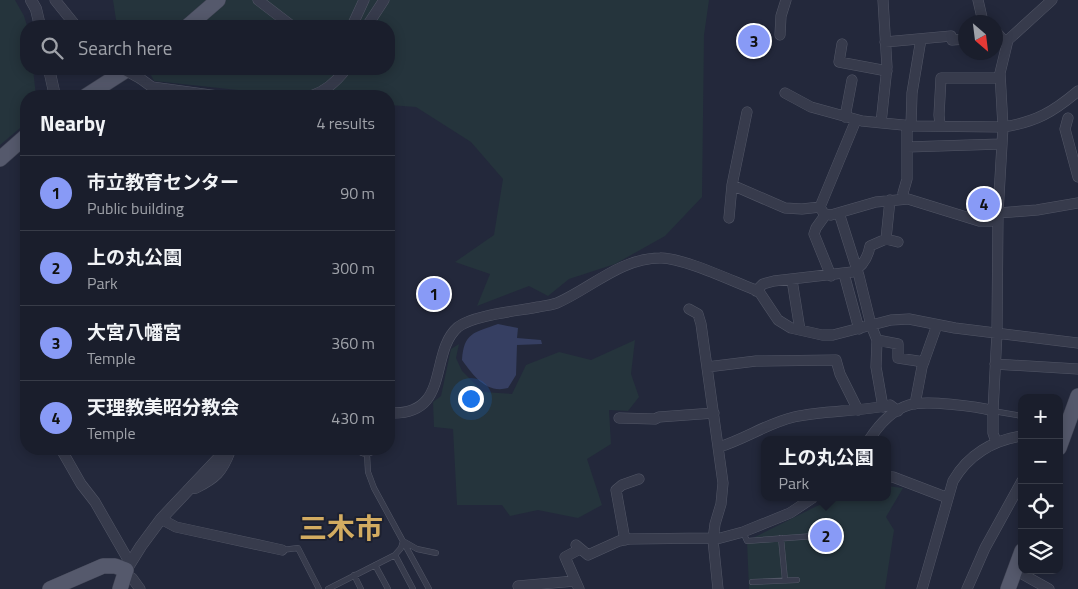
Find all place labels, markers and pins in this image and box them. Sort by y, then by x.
pin: 3 [738,22,770,60]
pin: 4 [968,185,1000,223]
pin: 1 [418,275,450,313]
pin: 2 [810,517,842,555]

